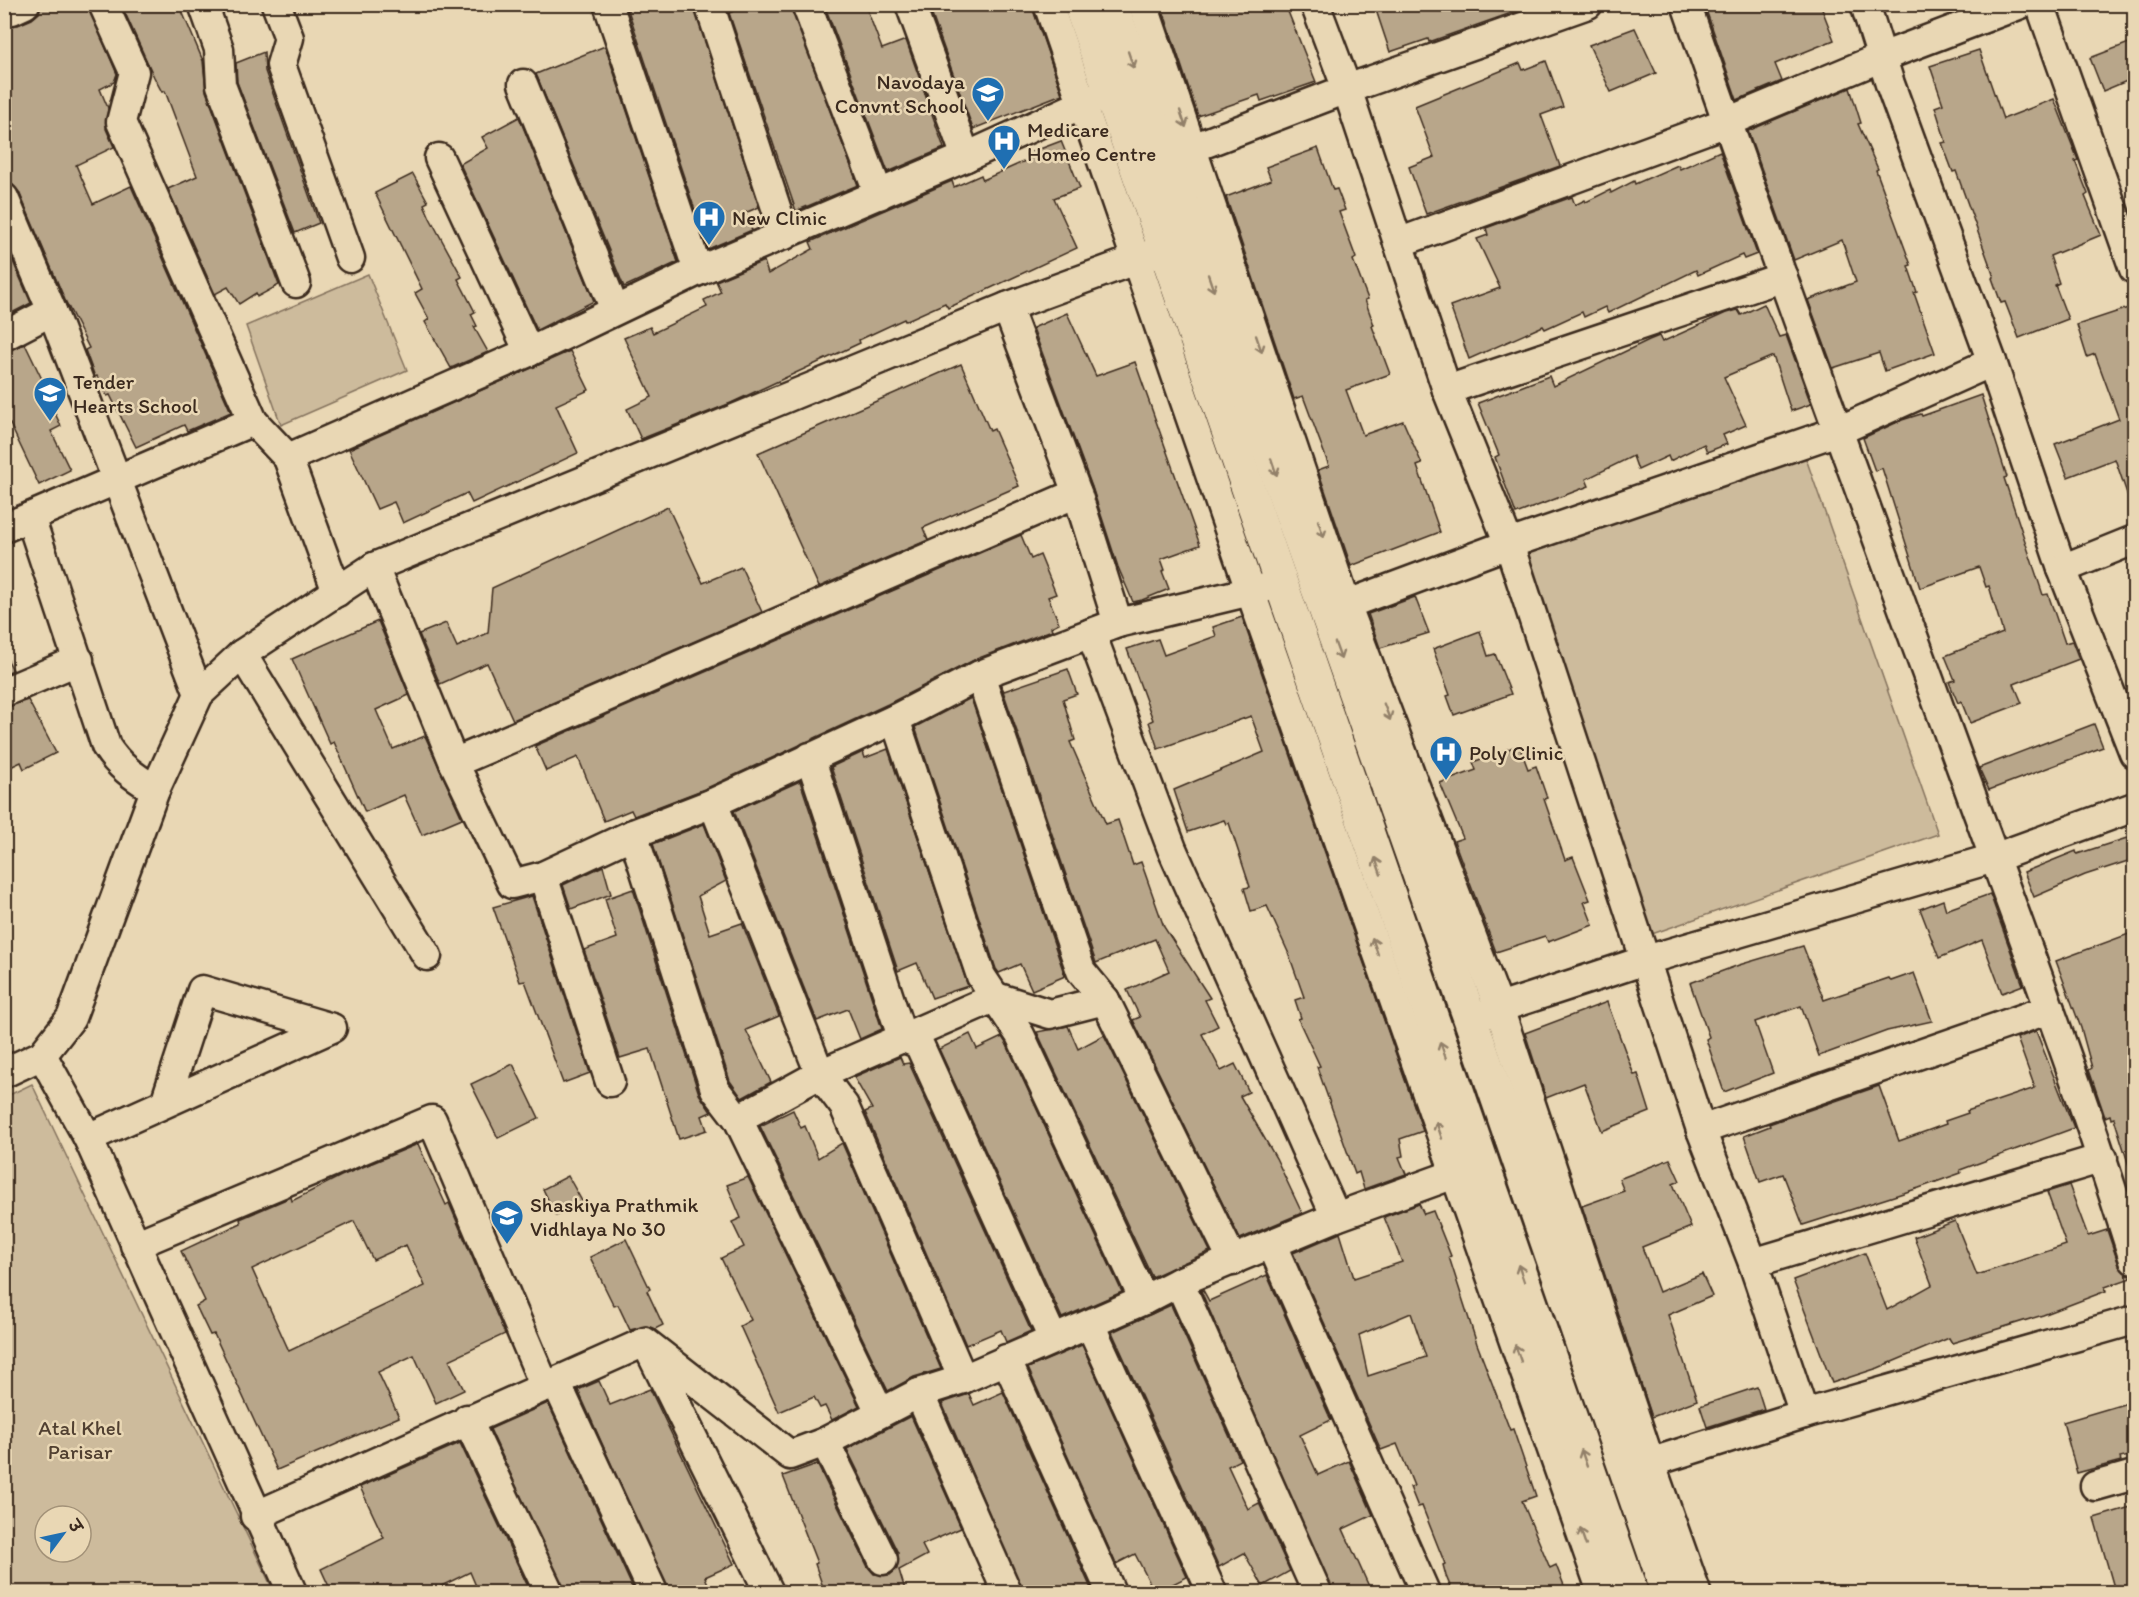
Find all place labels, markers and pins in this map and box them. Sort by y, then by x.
place label: Navodaya Convnt School [835,69,965,118]
school or university icon: Navodaya Convnt School [970,75,1006,122]
place label: Medicare Homeo Centre [1027,117,1156,166]
hospital icon: Medicare Homeo Centre [986,123,1022,170]
hospital icon: New Clinic [691,199,727,246]
place label: New Clinic [732,205,827,230]
place label: Tender Hearts School [73,369,198,418]
school or university icon: Tender Hearts School [32,375,68,422]
hospital icon: Poly Clinic [1428,734,1464,781]
place label: Poly Clinic [1469,740,1563,765]
place label: Shaskiya Prathmik Vidhlaya No 30 [530,1192,698,1241]
school or university icon: Shaskiya Prathmik Vidhlaya No 30 [489,1198,525,1245]

